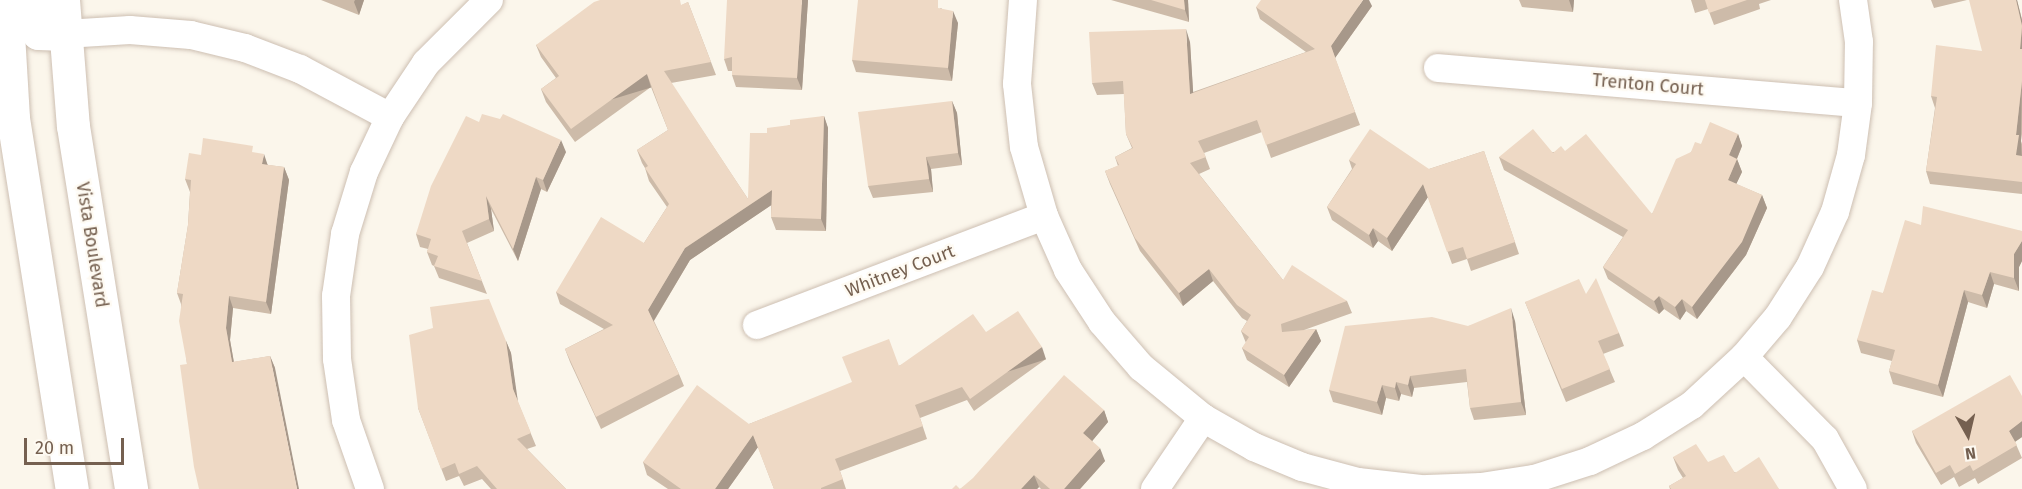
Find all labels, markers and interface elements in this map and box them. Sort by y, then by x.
street label: Trenton Court [1591,69,1705,101]
street label: Vista Boulevard [71,181,113,309]
street label: Whitney Court [842,240,958,302]
north arrow [1938,405,1998,465]
scale bar [27,426,128,464]
text: 20 m [35,437,74,459]
text: N [1964,443,1977,463]

